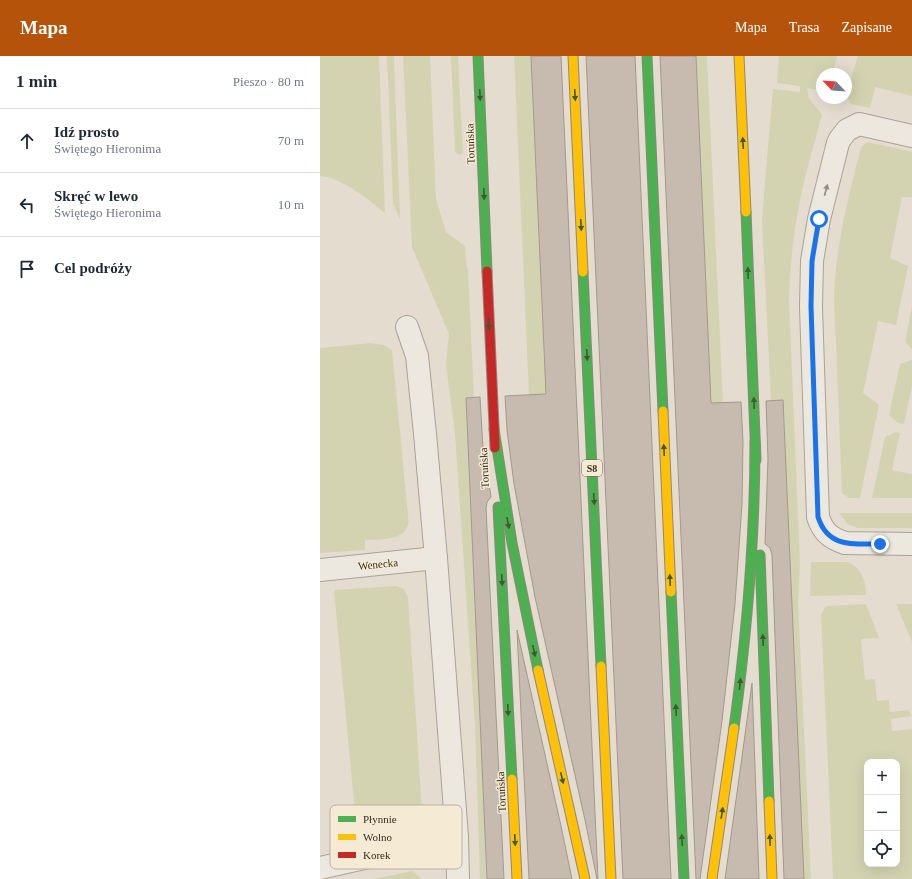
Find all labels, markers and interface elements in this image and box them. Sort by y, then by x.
text: Mapa [20,17,68,38]
text: Mapa [735,20,767,35]
text: Trasa [789,20,819,35]
text: Zapisane [841,20,892,35]
north arrow [816,68,852,104]
text: 1 min [16,72,57,91]
text: Pieszo · 80 m [233,74,304,89]
one-way arrow [476,89,483,101]
one-way arrow [572,89,579,101]
street label: Toruńska [463,123,477,165]
text: Idź prosto [54,124,119,140]
icon: ahead [16,130,38,152]
text: 70 m [278,133,304,148]
one-way arrow [739,137,746,149]
text: Świętego Hieronima [54,141,161,156]
one-way arrow [823,184,829,196]
text: Skręć w lewo [54,188,138,204]
one-way arrow [481,188,487,201]
icon: left [16,194,38,216]
text: 10 m [278,197,304,212]
text: Świętego Hieronima [54,205,161,220]
route start [810,210,828,228]
one-way arrow [578,219,585,231]
icon: arrive [16,258,38,280]
text: Cel podróży [54,260,132,276]
one-way arrow [745,267,752,279]
one-way arrow [486,317,493,330]
one-way arrow [584,349,591,361]
one-way arrow [751,396,757,409]
one-way arrow [661,444,668,456]
street label: Toruńska [477,447,491,489]
road number: S8 [582,460,602,476]
one-way arrow [591,493,597,506]
one-way arrow [505,517,511,529]
route end [871,535,889,553]
street label: Wenecka [357,556,399,572]
one-way arrow [498,574,505,586]
one-way arrow [667,574,674,586]
one-way arrow [759,634,766,646]
one-way arrow [532,644,538,657]
one-way arrow [737,678,743,690]
one-way arrow [673,703,679,716]
one-way arrow [505,704,512,716]
map controls [864,759,900,867]
button: + [864,759,900,795]
street label: Toruńska [494,771,508,813]
one-way arrow [560,771,566,784]
button: − [864,795,900,831]
legend [330,805,462,869]
one-way arrow [719,807,725,819]
text: Płynnie [363,813,397,825]
text: Wolno [363,831,393,843]
button: locate [864,831,900,867]
one-way arrow [679,833,685,846]
one-way arrow [767,833,773,846]
one-way arrow [512,834,518,847]
text: Korek [363,849,391,861]

